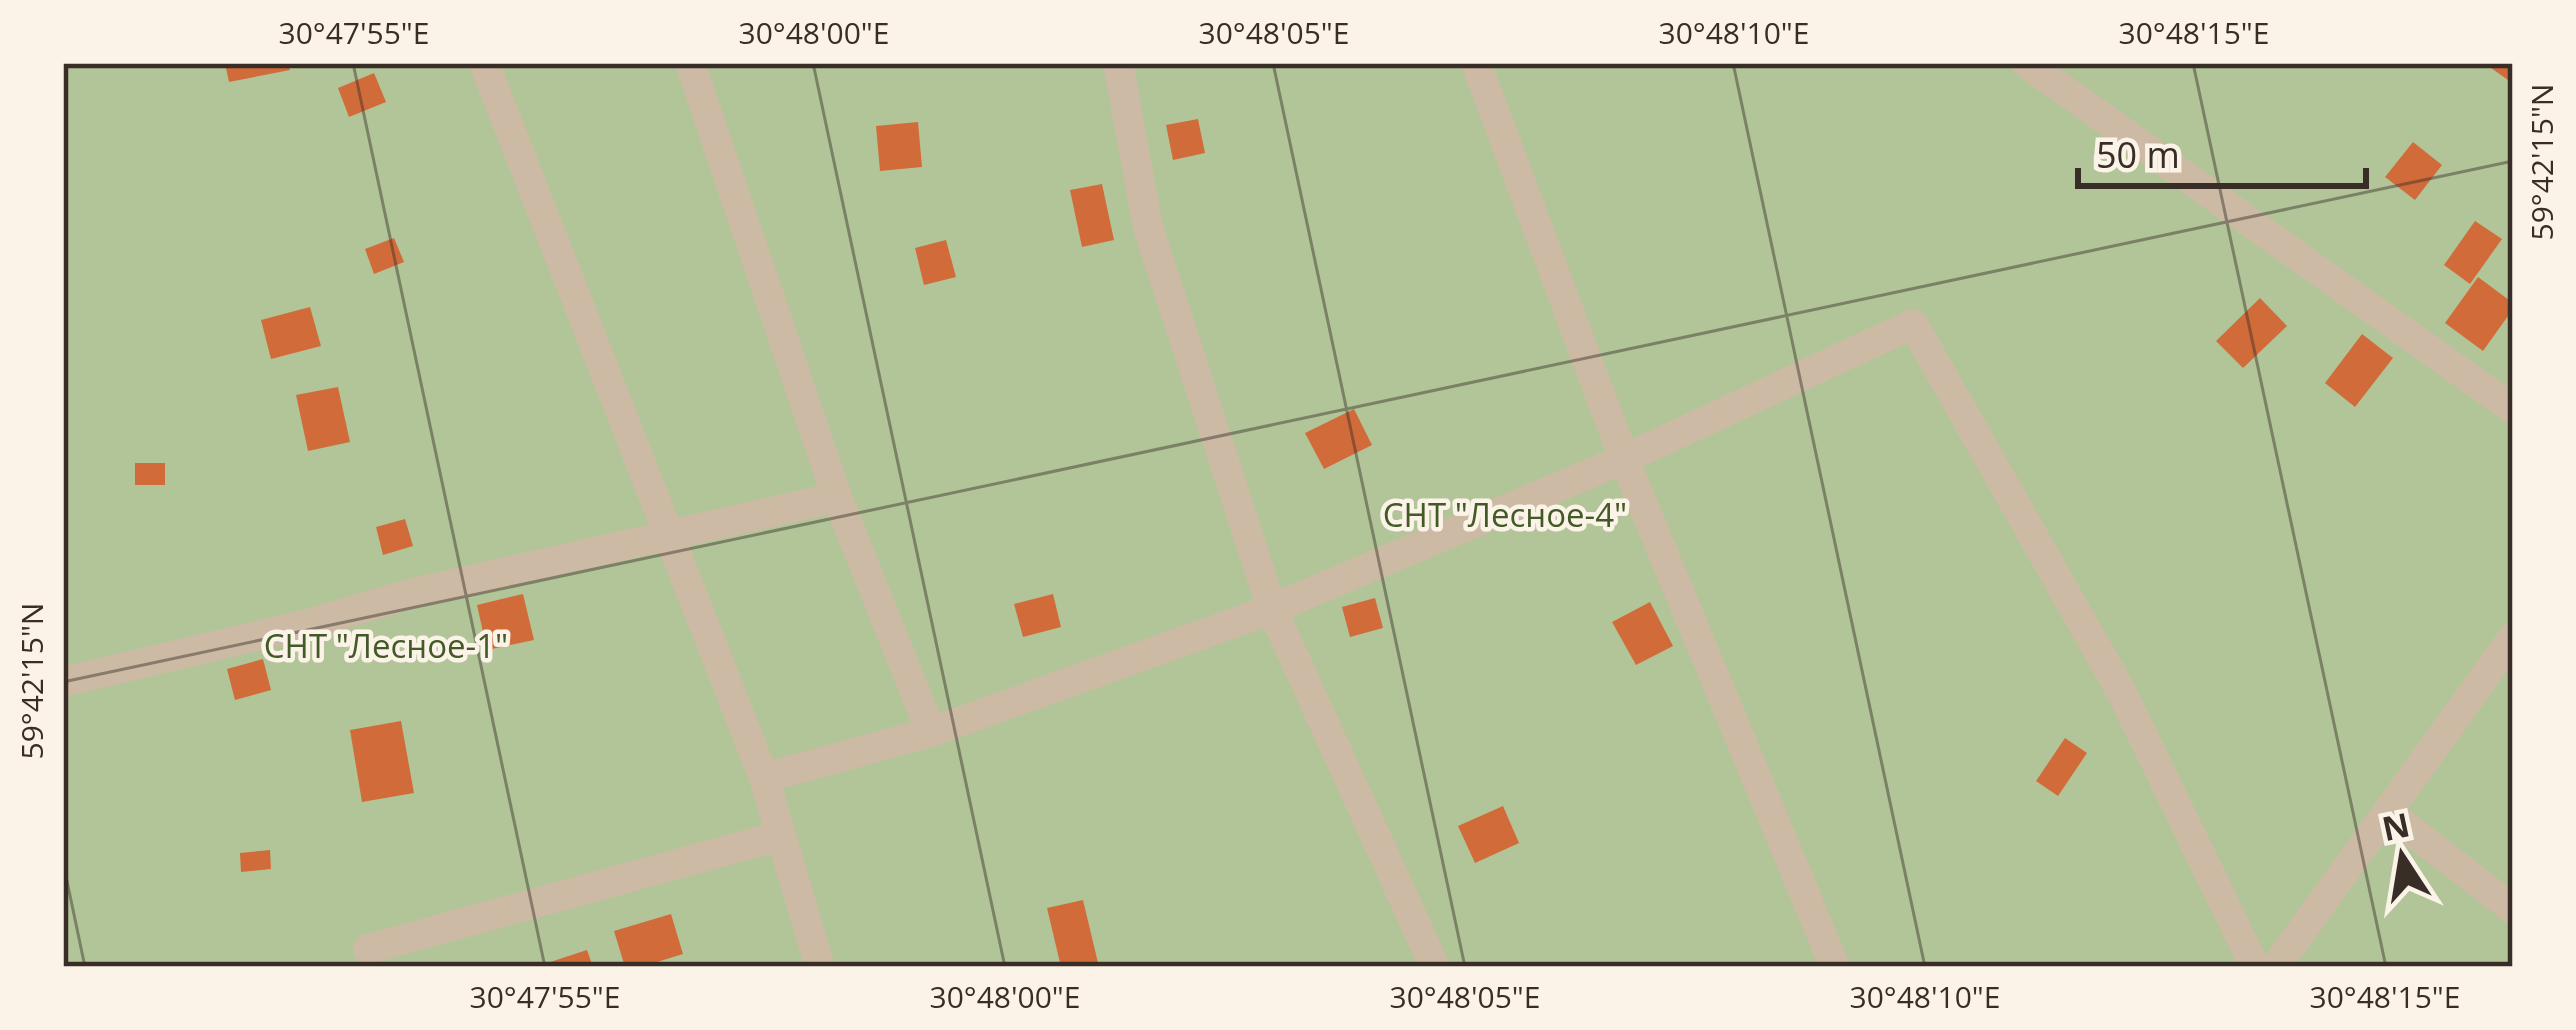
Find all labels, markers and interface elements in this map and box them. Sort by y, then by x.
text: 30°47'55"E [279,12,429,53]
text: 30°48'00"E [739,12,889,53]
text: 30°48'05"E [1199,12,1349,53]
text: 30°48'10"E [1659,12,1809,53]
text: 30°48'15"E [2119,12,2269,53]
text: 59°42'15"N [2521,84,2562,240]
scale bar [2078,114,2366,188]
text: 50 m [2096,130,2180,179]
park label: СНТ "Лесное-4" [1383,492,1627,537]
text: 59°42'15"N [11,603,52,759]
park label: СНТ "Лесное-1" [264,623,508,668]
north arrow [2342,796,2462,916]
text: N [2378,801,2413,851]
text: 30°47'55"E [470,976,620,1017]
text: 30°48'00"E [930,976,1080,1017]
text: 30°48'05"E [1390,976,1540,1017]
text: 30°48'10"E [1850,976,2000,1017]
text: 30°48'15"E [2310,976,2460,1017]

